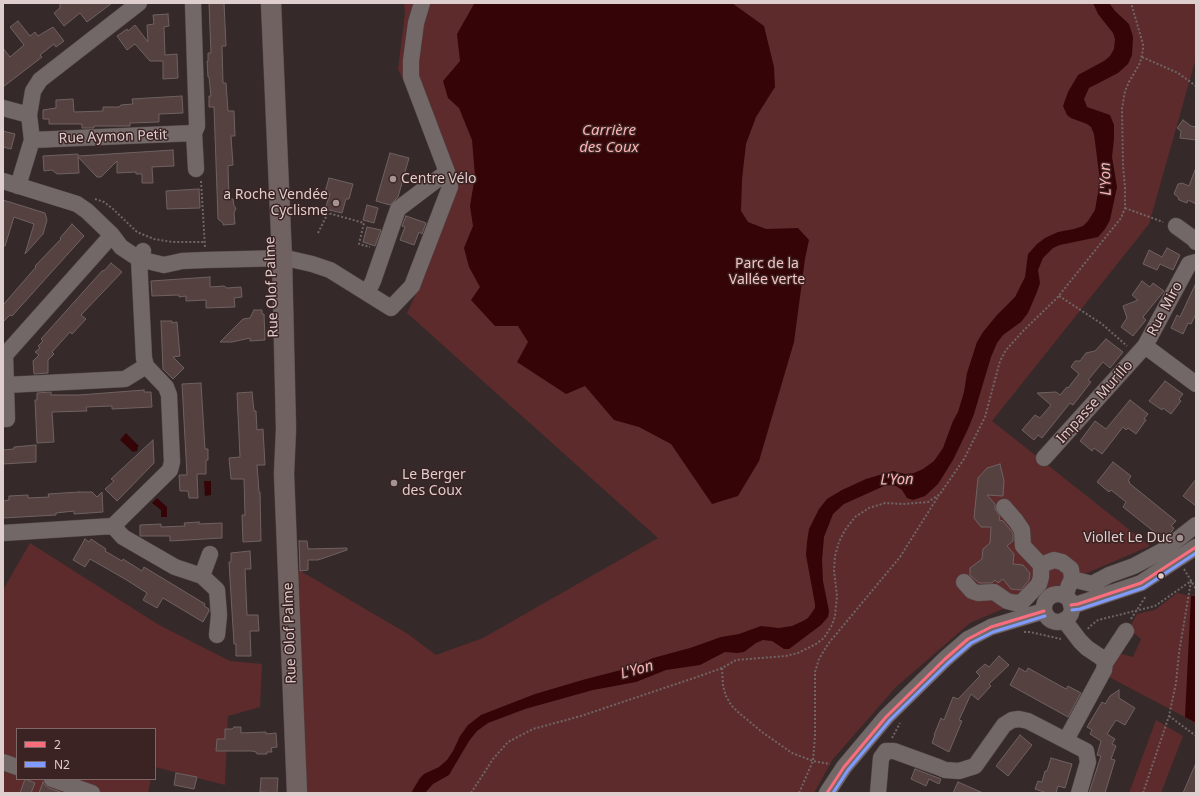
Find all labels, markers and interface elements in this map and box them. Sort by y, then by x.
water label: Carrière des Coux [579,122,639,157]
street label: Rue Aymon Petit [58,127,168,147]
water label: L'Yon [1096,162,1116,196]
place label: Centre Vélo [401,171,477,187]
marker: Centre Vélo [388,174,398,184]
place label: a Roche Vendée Cyclisme [223,187,328,220]
marker: a Roche Vendée Cyclisme [331,198,341,208]
street label: Rue Olof Palme [262,236,282,338]
park label: Parc de la Vallée verte [729,256,805,288]
street label: Rue Miro [1144,279,1186,339]
street label: Impasse Murillo [1053,357,1137,447]
place label: Le Berger des Coux [402,467,466,500]
water label: L'Yon [880,471,914,489]
marker: Le Berger des Coux [389,478,399,488]
place label: Viollet Le Duc [1083,530,1172,546]
marker: Viollet Le Duc [1175,533,1185,543]
unlabelled marker [1156,571,1166,581]
street label: Rue Olof Palme [280,582,300,684]
water label: L'Yon [618,657,656,683]
legend [16,728,156,780]
text: 2 [54,736,61,753]
text: N2 [54,756,70,773]

